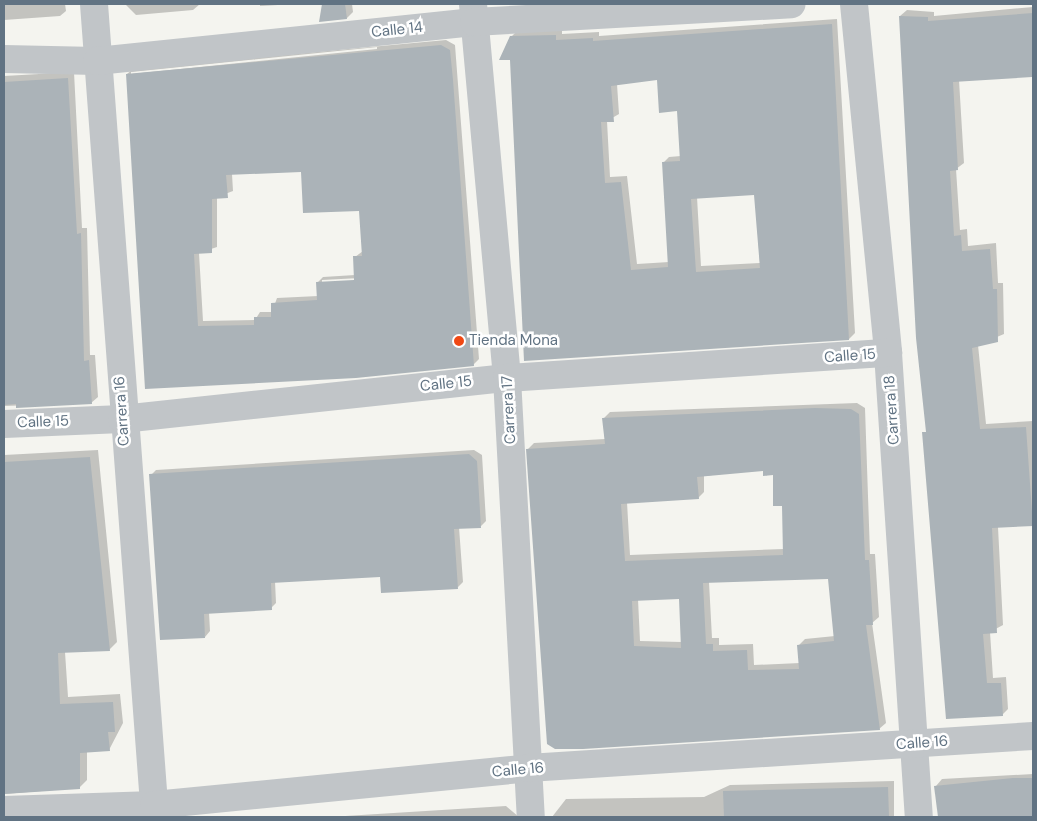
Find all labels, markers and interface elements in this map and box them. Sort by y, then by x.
street label: Calle 14 [370,18,424,42]
place label: Tienda Mona [469,332,558,350]
marker: Tienda Mona [453,335,465,347]
street label: Calle 15 [823,345,877,367]
street label: Calle 15 [419,372,473,396]
street label: Carrera 16 [111,375,133,447]
street label: Carrera 17 [498,375,520,445]
street label: Carrera 18 [881,375,903,445]
street label: Calle 15 [17,412,69,432]
street label: Calle 16 [895,732,949,754]
street label: Calle 16 [491,759,545,781]

